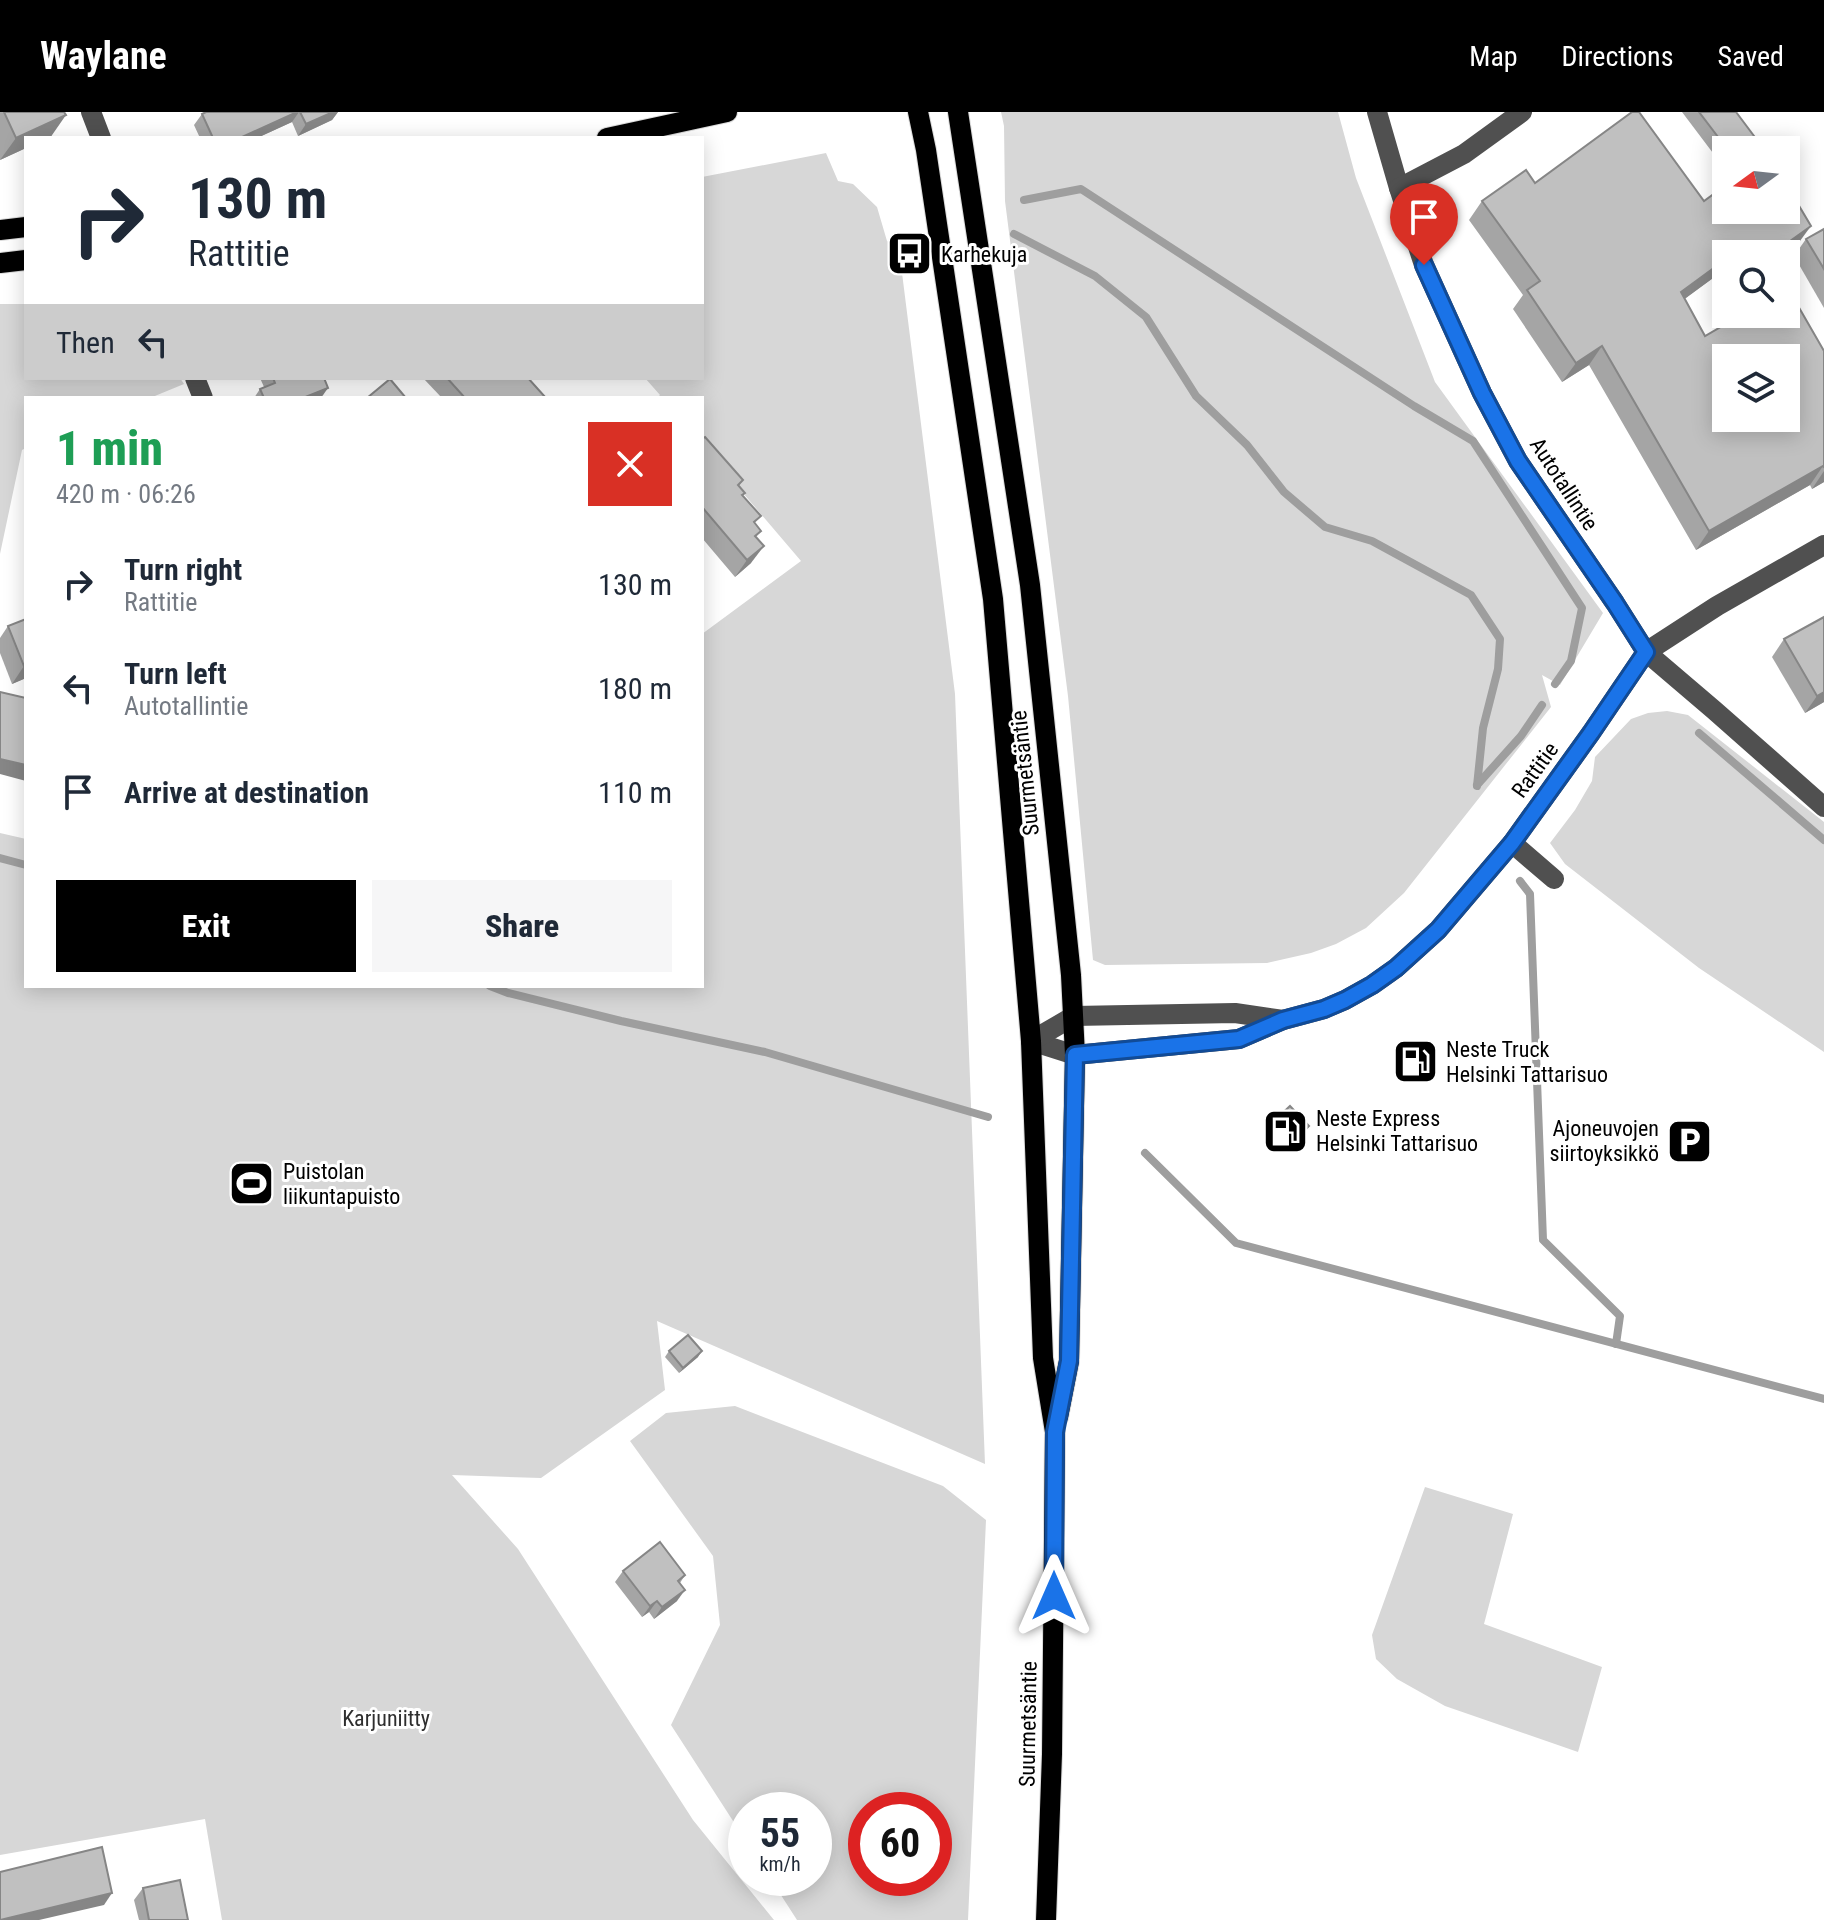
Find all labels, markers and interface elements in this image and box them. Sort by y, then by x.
text: Waylane [40,34,167,78]
text: Map [1469,40,1518,73]
text: Directions [1562,40,1673,73]
text: Saved [1717,40,1784,73]
north arrow [1712,136,1800,224]
map controls [1712,136,1800,432]
text: 130 m [188,166,327,232]
icon: right [56,168,160,272]
pin [1390,183,1458,265]
icon: arrive [1402,195,1446,239]
bus stop icon: Karhekuja [886,230,934,278]
text: Rattitie [188,233,290,275]
button: search [1712,240,1800,328]
place label: Karhekuja [941,242,1027,267]
icon: left [131,320,175,364]
text: Then [56,325,115,360]
button: layers [1712,344,1800,432]
text: 1 min [56,420,163,477]
button: close [588,422,672,506]
street label: Autotallintie [1525,433,1603,535]
text: 420 m · 06:26 [56,479,196,509]
text: Turn right [124,552,242,587]
icon: right [56,562,100,606]
text: 130 m [598,567,672,602]
text: Rattitie [124,587,197,617]
text: Turn left [124,656,227,691]
icon: left [56,666,100,710]
text: 180 m [598,671,672,706]
text: Autotallintie [124,691,248,721]
street label: Suurmetsäntie [1006,709,1044,837]
street label: Rattitie [1507,738,1563,802]
icon: arrive [56,770,100,814]
text: Arrive at destination [124,775,369,810]
text: 110 m [598,775,672,810]
button: Exit [56,880,356,972]
button: Share [372,880,672,972]
place label: Neste Truck Helsinki Tattarisuo [1446,1037,1608,1087]
fuel station icon: Neste Truck Helsinki Tattarisuo [1391,1038,1439,1086]
place label: Neste Express Helsinki Tattarisuo [1316,1106,1478,1156]
fuel station icon: Neste Express Helsinki Tattarisuo [1261,1107,1309,1155]
place label: Ajoneuvojen siirtoyksikkö [1549,1116,1659,1166]
parking icon: Ajoneuvojen siirtoyksikkö [1666,1117,1714,1165]
place label: Puistolan liikuntapuisto [283,1159,400,1209]
sports icon: Puistolan liikuntapuisto [228,1160,276,1208]
position arrow [1012,1554,1096,1638]
street label: Suurmetsäntie [1014,1661,1042,1787]
park label: Karjuniitty [342,1706,430,1731]
speed limit sign: 60 [848,1792,952,1896]
text: 55 [760,1810,800,1857]
text: km/h [759,1852,801,1876]

